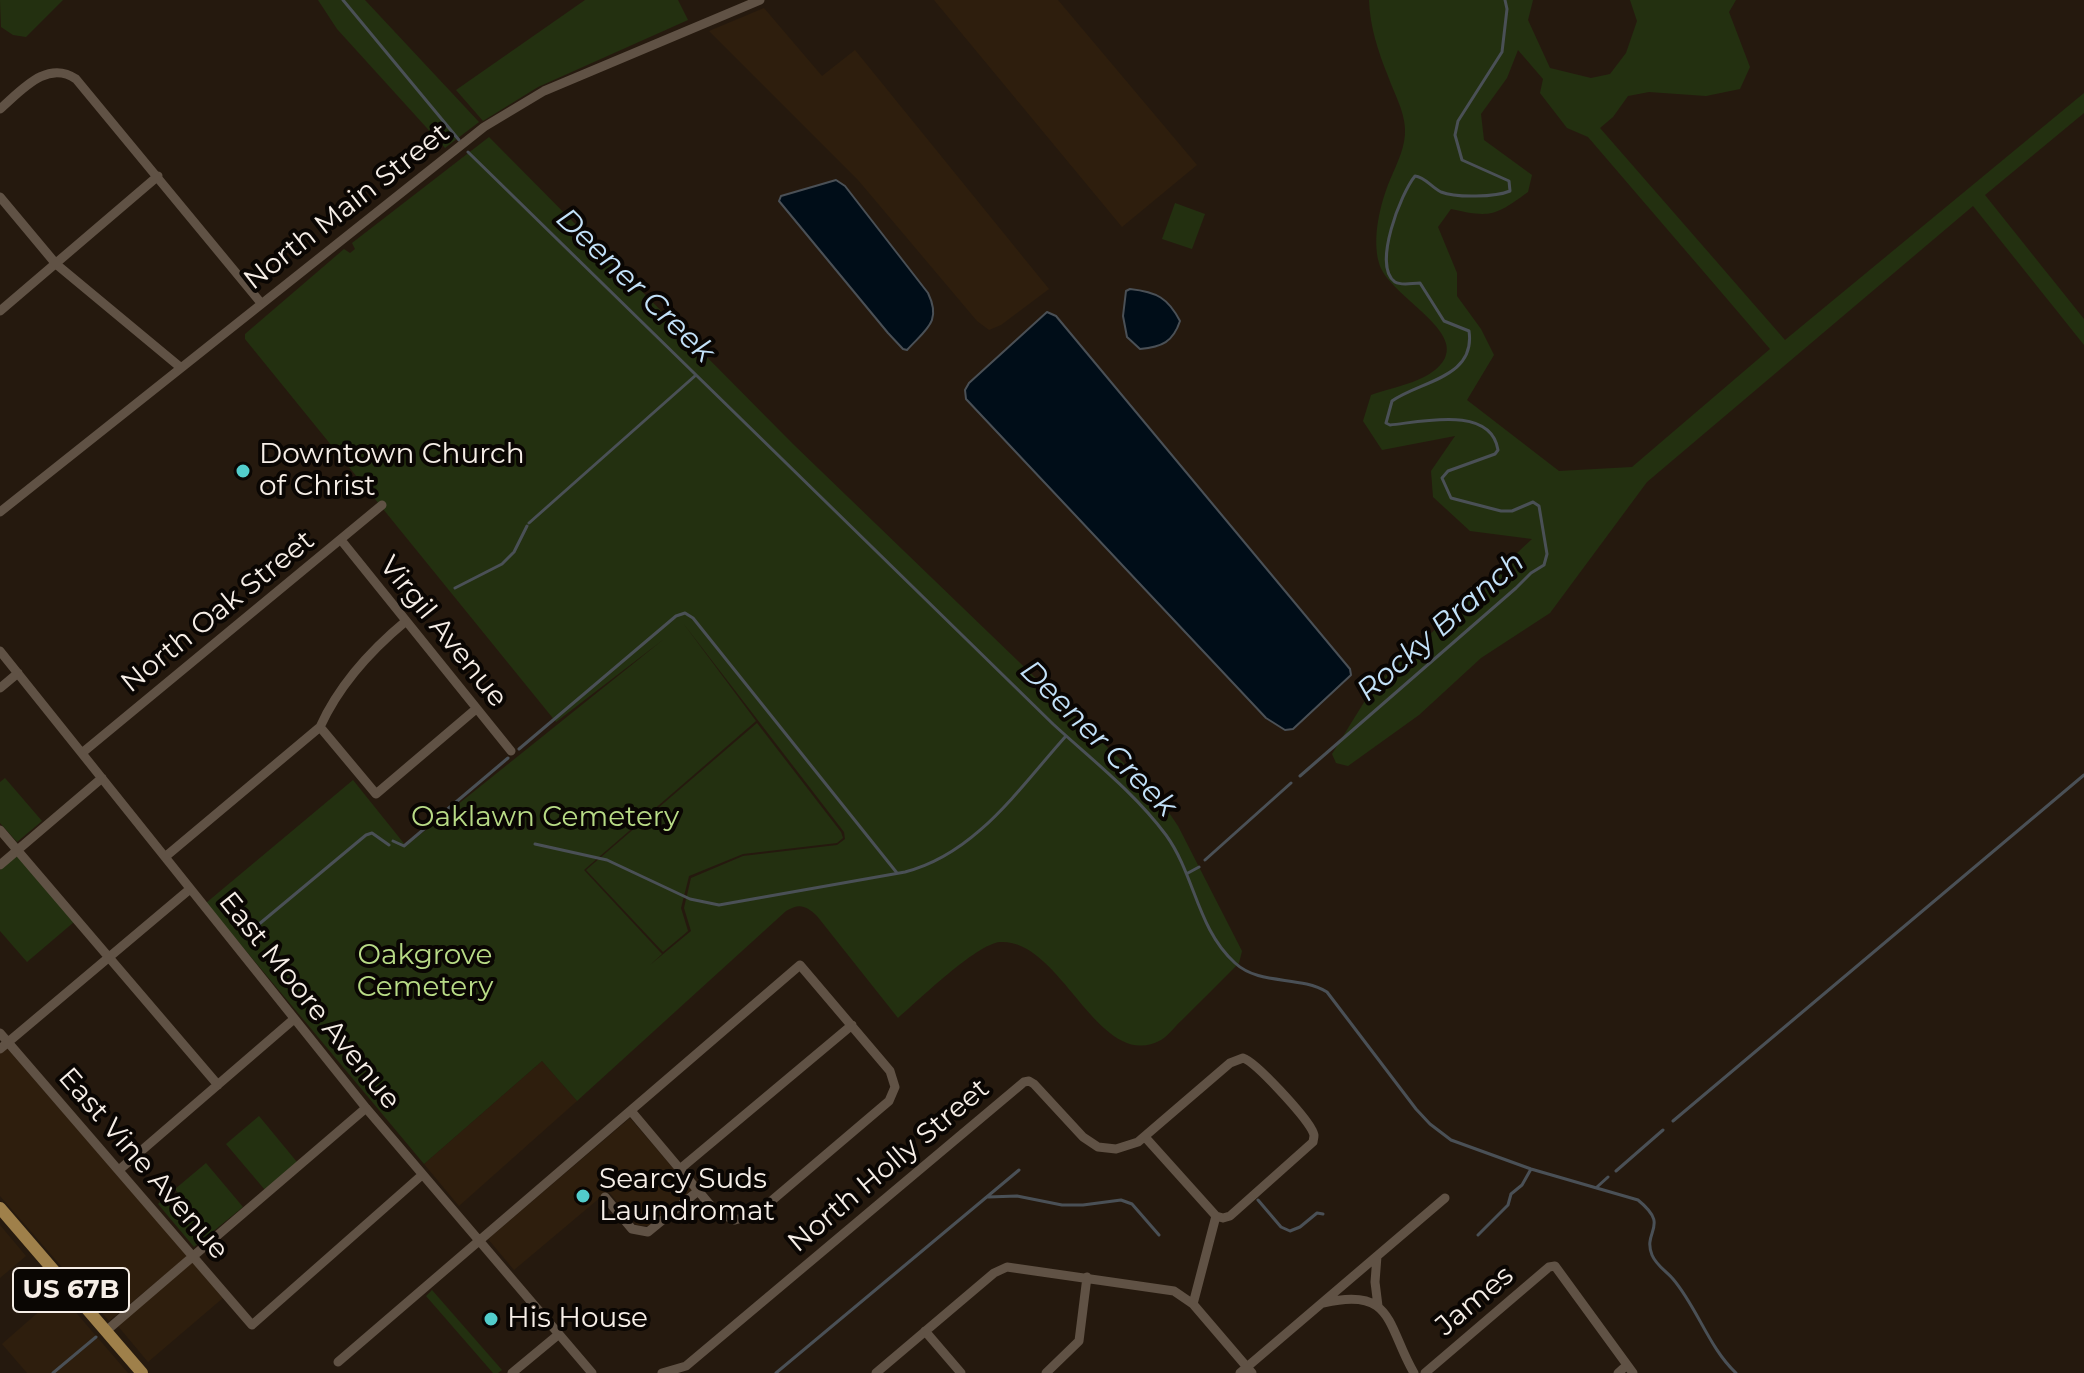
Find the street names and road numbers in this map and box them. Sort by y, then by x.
street label: North Main Street [238,116,456,298]
street label: North Oak Street [115,524,321,700]
street label: Virgil Avenue [372,550,514,714]
street label: East Moore Avenue [211,885,407,1117]
street label: East Vine Avenue [51,1061,235,1267]
street label: North Holly Street [782,1072,996,1260]
street label: James [1429,1259,1521,1343]
road number: US 67B [13,1268,129,1312]

